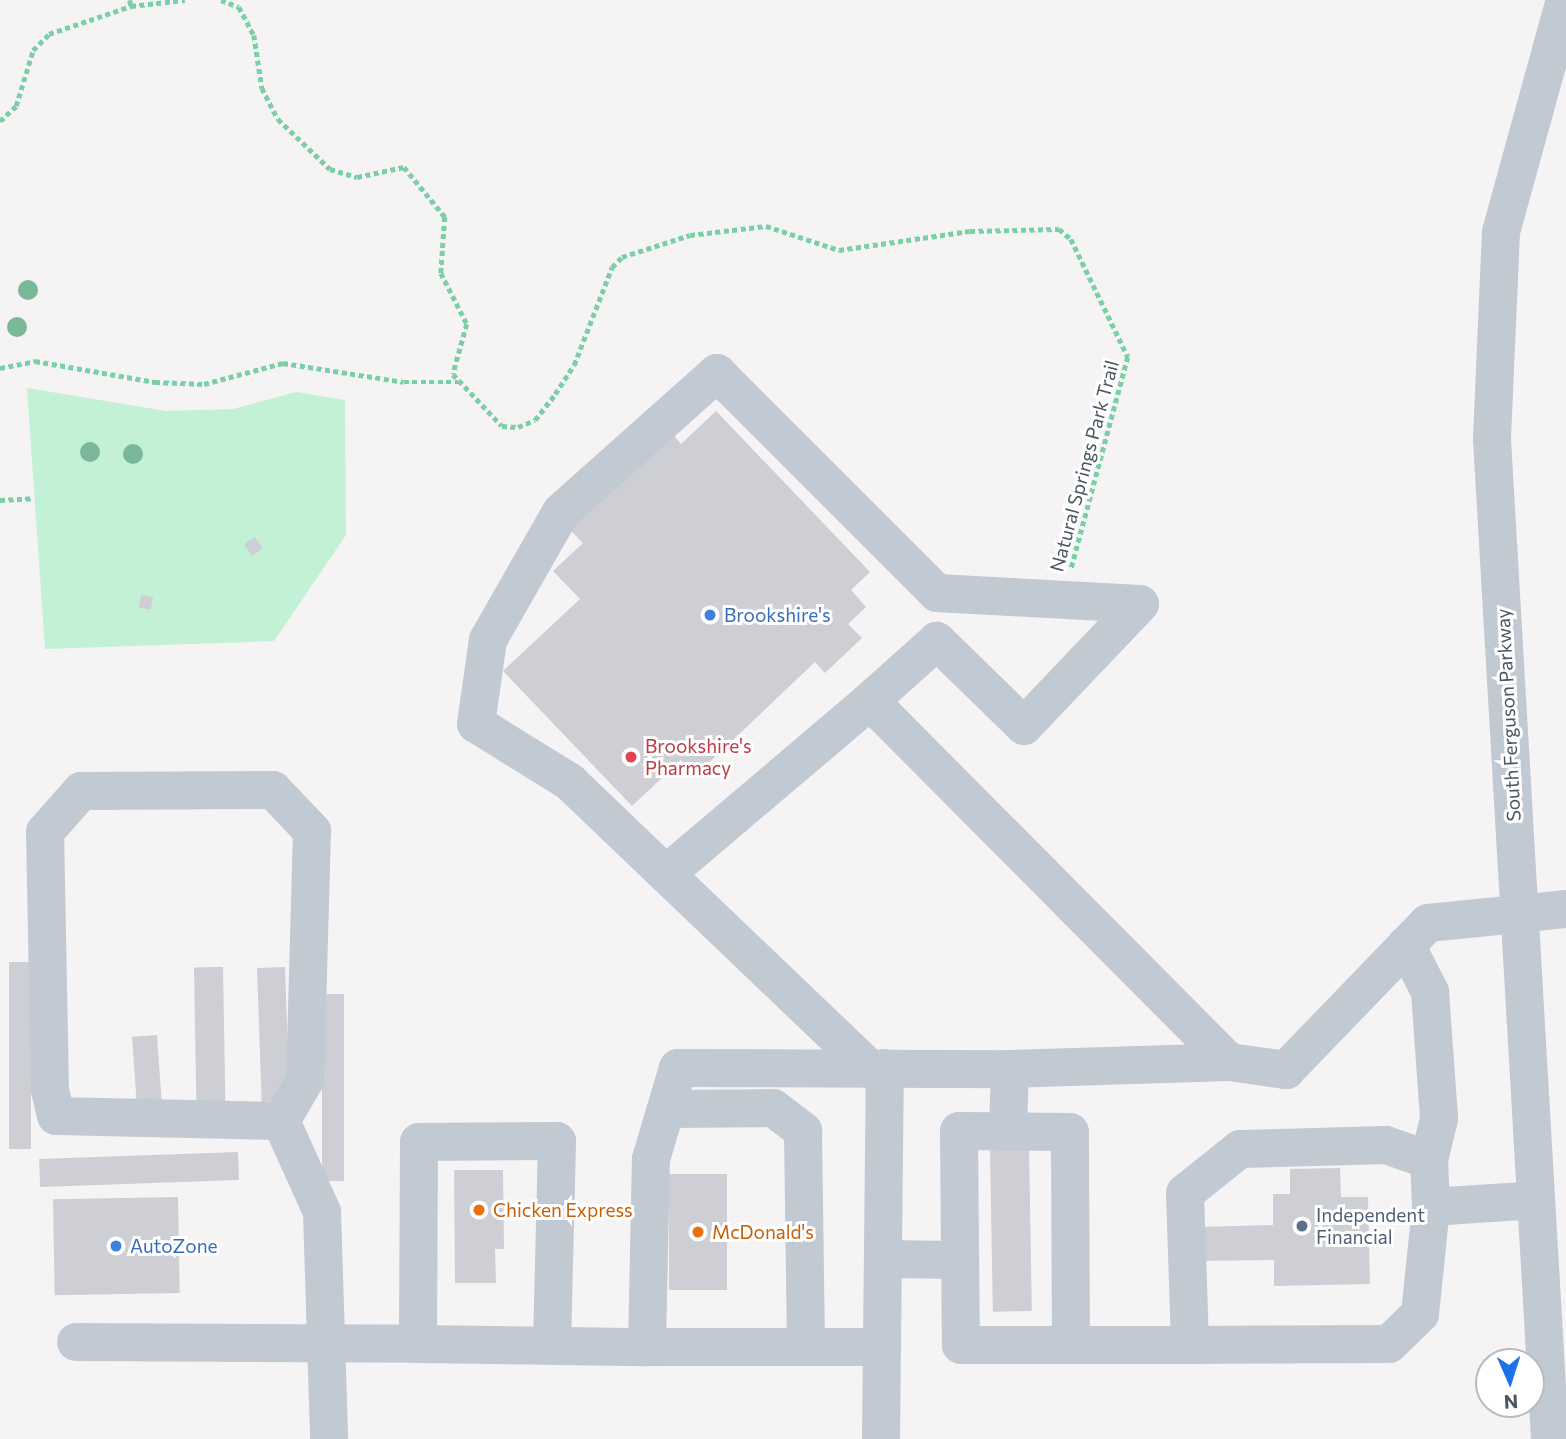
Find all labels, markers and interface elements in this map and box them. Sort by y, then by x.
street label: Natural Springs Park Trail [1045,358,1123,574]
place label: Brookshire's [724,604,831,626]
marker: Brookshire's [702,607,718,623]
street label: South Ferguson Parkway [1491,608,1525,822]
place label: Brookshire's Pharmacy [645,735,752,779]
marker: Brookshire's Pharmacy [623,749,639,765]
place label: Chicken Express [493,1199,633,1221]
marker: Chicken Express [471,1202,487,1218]
place label: Independent Financial [1316,1204,1425,1248]
marker: Independent Financial [1294,1218,1310,1234]
place label: McDonald's [712,1221,814,1243]
marker: McDonald's [690,1224,706,1240]
place label: AutoZone [130,1235,218,1257]
marker: AutoZone [108,1238,124,1254]
north arrow [1475,1348,1545,1418]
text: N [1503,1391,1519,1414]

